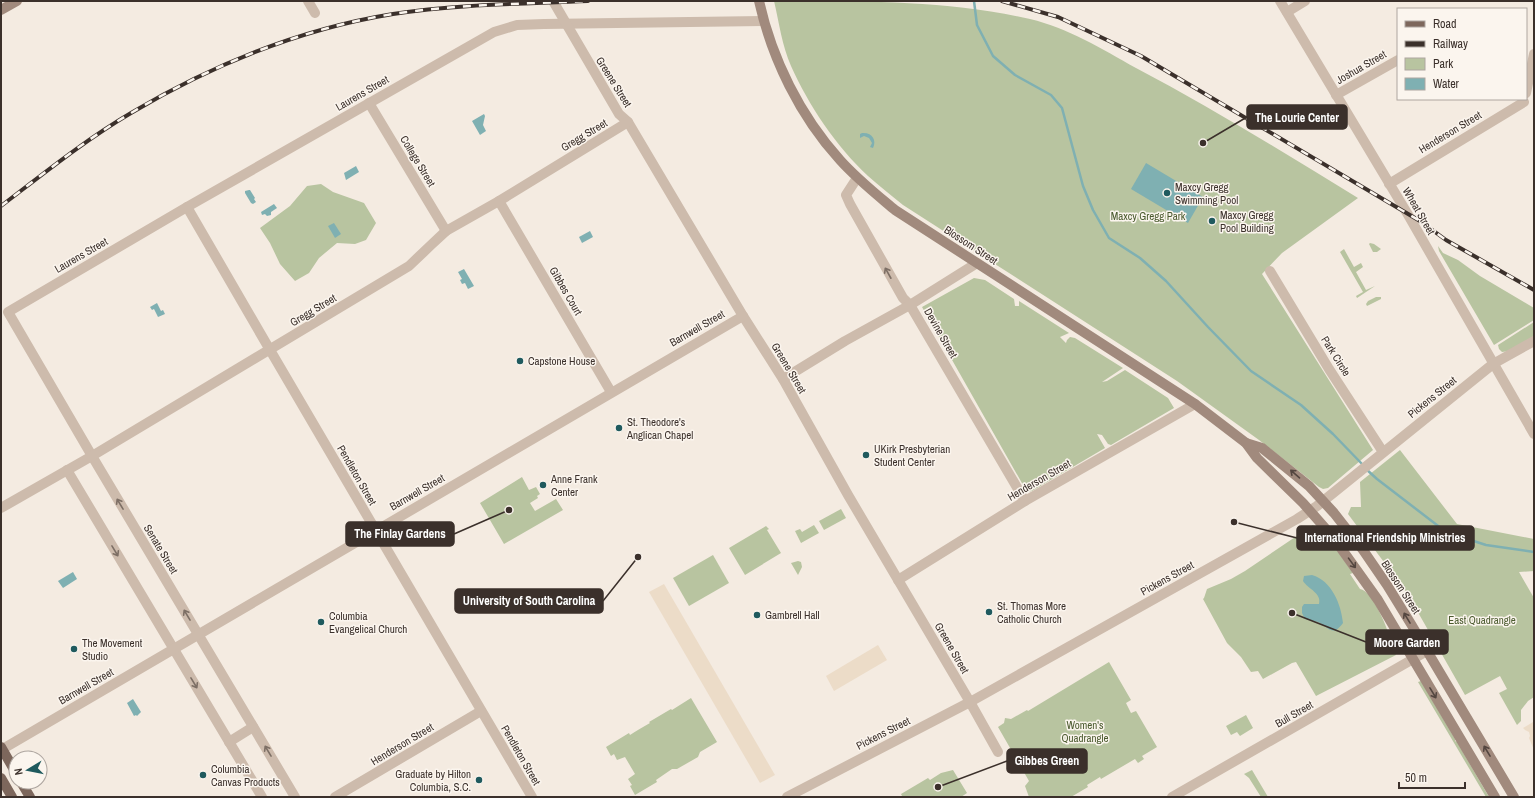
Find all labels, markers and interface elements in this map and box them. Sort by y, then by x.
legend [1397,8,1527,100]
text: Road [1433,16,1457,32]
text: Railway [1433,36,1468,52]
street label: Joshua Street [1333,47,1389,87]
street label: Greene Street [593,54,635,110]
text: Park [1433,56,1453,72]
street label: Laurens Street [333,72,392,114]
text: Water [1433,76,1460,92]
callout: The Lourie Center [1247,105,1347,129]
street label: Henderson Street [1416,108,1484,156]
text: The Lourie Center [1255,110,1339,126]
street label: Gregg Street [558,115,610,154]
street label: College Street [397,133,439,190]
place label: Maxcy Gregg Swimming Pool [1175,180,1238,207]
street label: Wheat Street [1400,185,1438,238]
marker: Maxcy Gregg Swimming Pool [1162,188,1172,198]
place label: Maxcy Gregg Pool Building [1220,208,1274,235]
park label: Maxcy Gregg Park [1111,209,1186,223]
marker: Maxcy Gregg Pool Building [1207,216,1217,226]
street label: Blossom Street [942,222,1001,268]
street label: Laurens Street [52,234,111,276]
street label: Gibbes Court [547,264,586,318]
one-way arrow [884,267,892,279]
street label: Gregg Street [287,290,339,329]
street label: Barnwell Street [667,306,727,349]
street label: Devine Street [921,306,961,361]
street label: Park Circle [1318,333,1354,379]
street label: Greene Street [768,340,810,396]
place label: Capstone House [528,354,595,368]
marker: Capstone House [515,356,525,366]
street label: Pickens Street [1405,373,1460,421]
place label: St. Theodore's Anglican Chapel [626,415,693,442]
marker: St. Theodore's Anglican Chapel [614,423,624,433]
street label: Pendleton Street [334,442,380,508]
place label: UKirk Presbyterian Student Center [874,442,950,469]
marker: UKirk Presbyterian Student Center [861,450,871,460]
street label: Henderson Street [1005,456,1074,504]
street label: Barnwell Street [387,470,447,513]
one-way arrow [1291,470,1301,479]
place label: Anne Frank Center [550,472,598,499]
marker: Anne Frank Center [538,480,548,490]
one-way arrow [116,498,124,510]
street label: Senate Street [141,522,181,577]
callout: The Finlay Gardens [346,522,454,546]
text: The Finlay Gardens [354,526,446,542]
callout: International Friendship Ministries [1297,526,1474,550]
text: International Friendship Ministries [1305,530,1466,546]
one-way arrow [112,545,120,557]
street label: Pickens Street [1138,557,1196,598]
one-way arrow [1348,557,1356,568]
street label: Blossom Street [1378,558,1424,617]
callout: University of South Carolina [455,589,603,613]
text: University of South Carolina [463,593,596,609]
place label: St. Thomas More Catholic Church [997,599,1066,626]
marker: St. Thomas More Catholic Church [984,607,994,617]
place label: Gambrell Hall [765,608,820,622]
one-way arrow [183,609,191,621]
place label: Columbia Evangelical Church [329,609,407,636]
marker: Gambrell Hall [752,610,762,620]
one-way arrow [1403,612,1411,624]
park label: East Quadrangle [1448,613,1516,627]
marker: Columbia Evangelical Church [316,617,326,627]
street label: Greene Street [932,620,972,676]
callout: Moore Garden [1366,630,1448,654]
text: Moore Garden [1374,635,1440,651]
place label: The Movement Studio [82,636,143,663]
marker: The Movement Studio [69,644,79,654]
street label: Barnwell Street [56,664,116,707]
one-way arrow [190,677,198,689]
one-way arrow [1430,687,1438,699]
street label: Bull Street [1272,697,1316,730]
street label: Pickens Street [854,713,913,753]
park label: Women's Quadrangle [1061,718,1109,745]
street label: Henderson Street [368,720,436,768]
street label: Pendleton Street [498,722,544,788]
one-way arrow [263,745,271,757]
one-way arrow [1482,745,1490,757]
callout: Gibbes Green [1007,749,1087,773]
north arrow [8,750,48,790]
text: Gibbes Green [1015,753,1079,769]
place label: Columbia Canvas Products [211,762,280,789]
scale bar [1399,764,1465,790]
text: N [11,767,26,776]
place label: Graduate by Hilton Columbia, S.C. [395,767,471,794]
marker: Columbia Canvas Products [198,770,208,780]
text: 50 m [1405,770,1427,786]
marker: Graduate by Hilton Columbia, S.C. [474,775,484,785]

